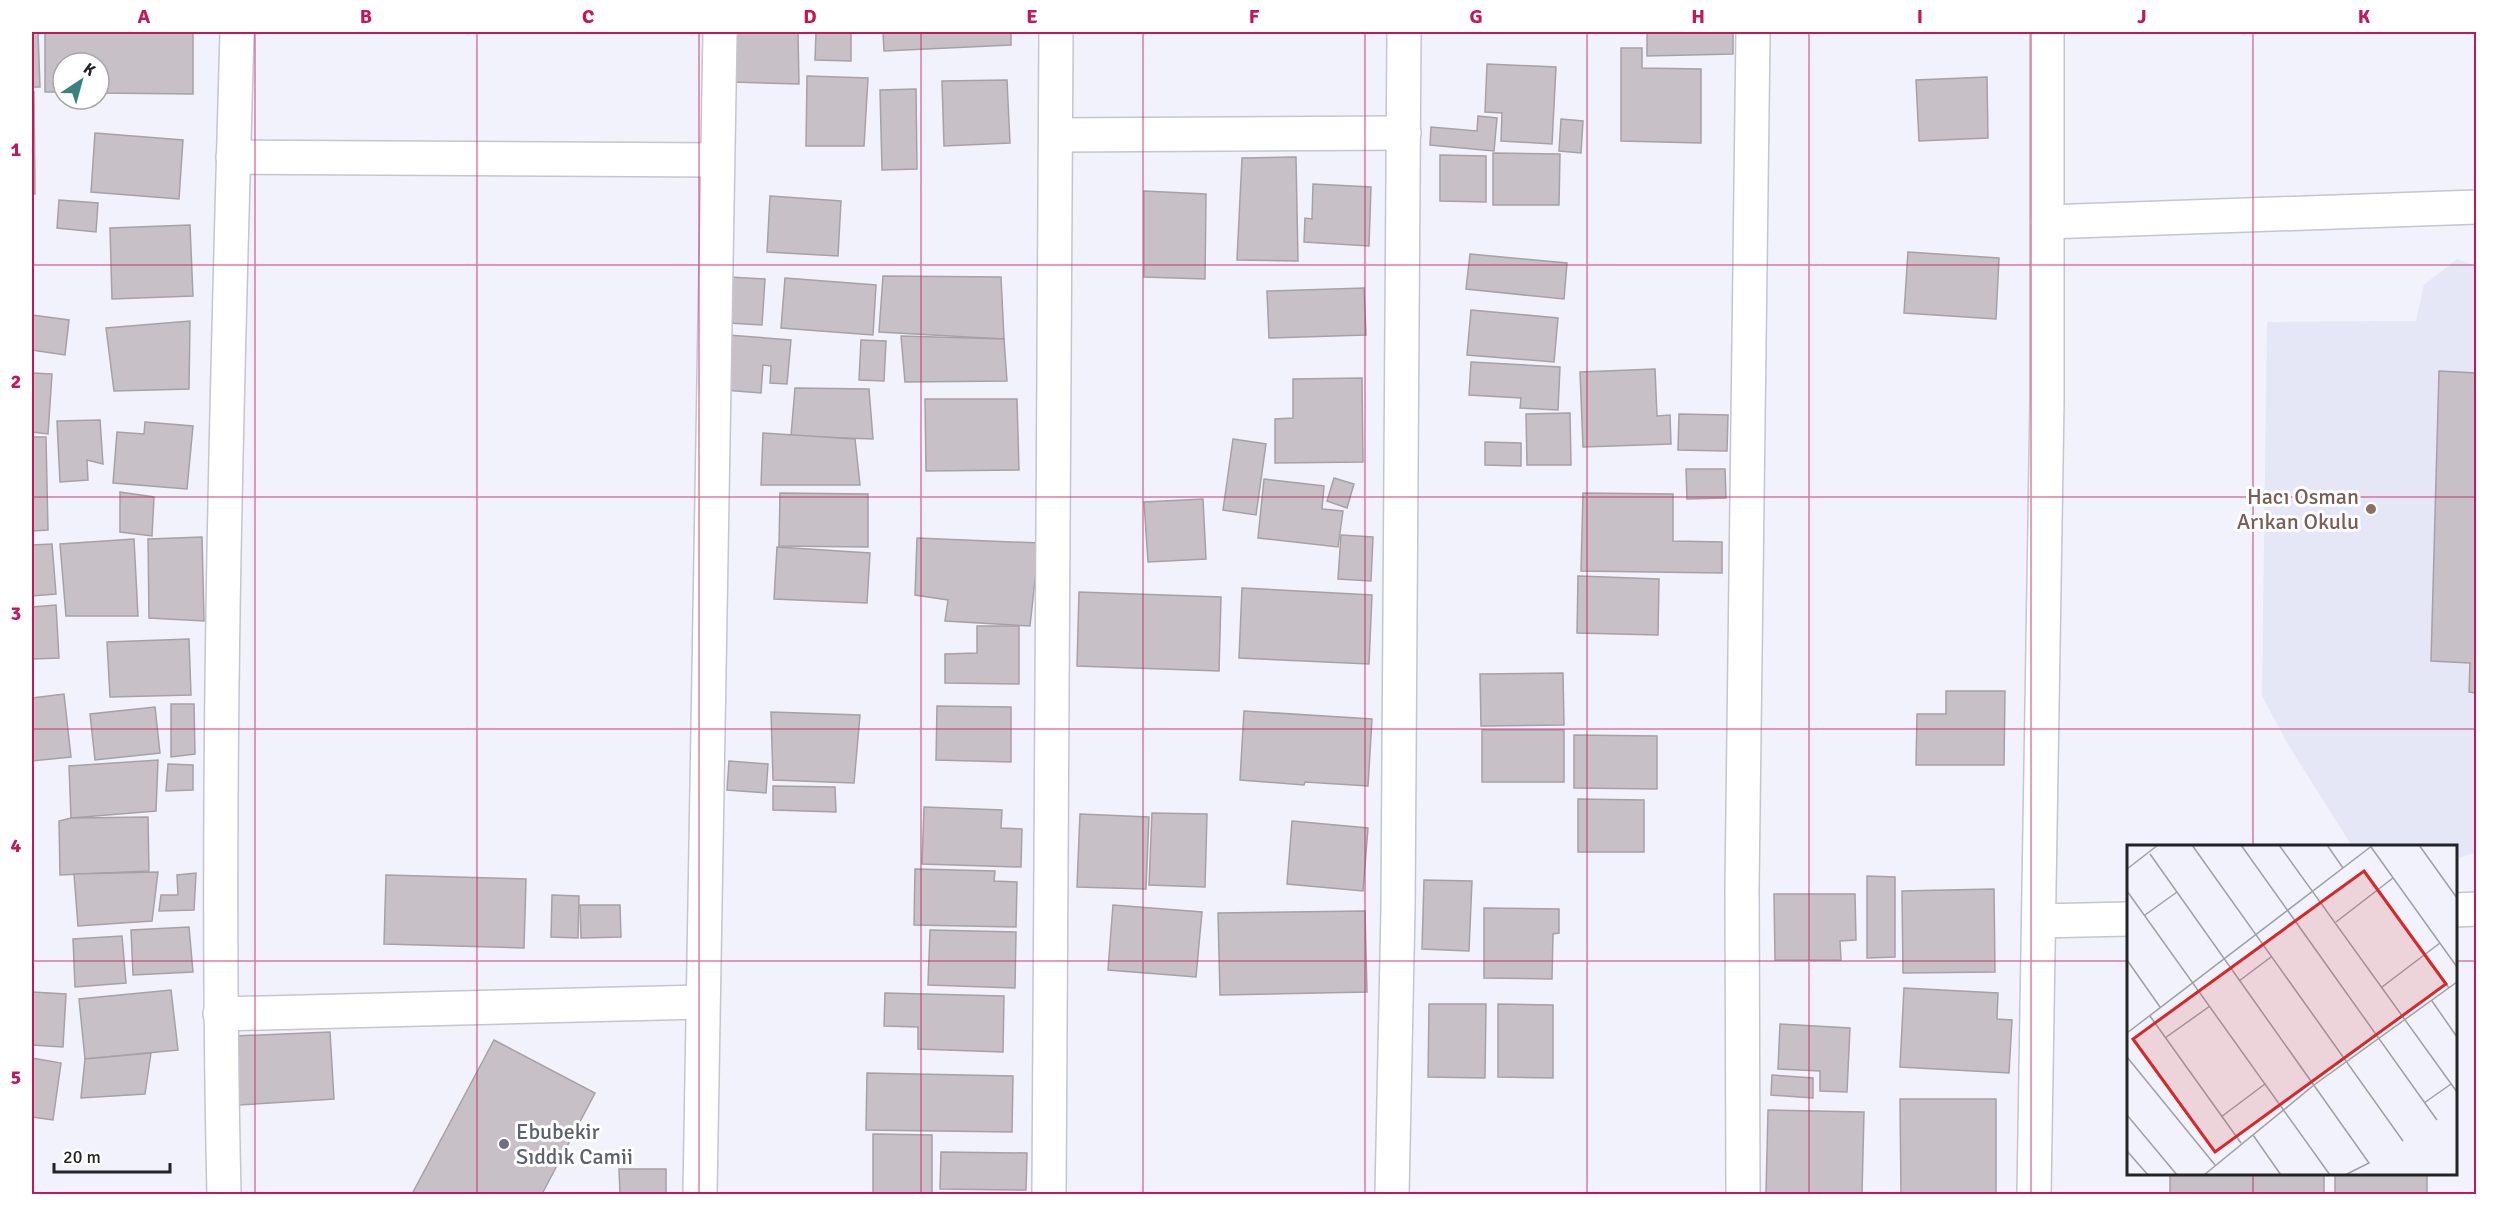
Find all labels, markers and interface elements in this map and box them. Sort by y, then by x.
text: A [138,4,151,29]
text: B [360,4,372,29]
text: C [582,4,594,29]
text: D [803,4,817,29]
text: E [1026,4,1038,29]
text: F [1249,4,1260,29]
text: G [1469,4,1483,29]
text: H [1691,4,1705,29]
text: I [1917,4,1923,29]
text: J [2137,4,2147,29]
text: K [2358,4,2371,29]
north arrow [51,51,111,111]
text: K [79,59,99,81]
text: 1 [11,137,22,162]
text: 2 [11,369,21,394]
place label: Hacı Osman Arıkan Okulu [2237,483,2359,535]
marker: Hacı Osman Arıkan Okulu [2364,502,2378,516]
text: 3 [11,601,21,626]
text: 4 [11,833,22,858]
inset map [2127,845,2457,1175]
text: 5 [11,1065,21,1090]
place label: Ebubekir Sıddık Camii [516,1118,633,1170]
scale bar [54,1136,170,1174]
marker: Ebubekir Sıddık Camii [497,1137,511,1151]
text: 20 m [63,1146,101,1168]

